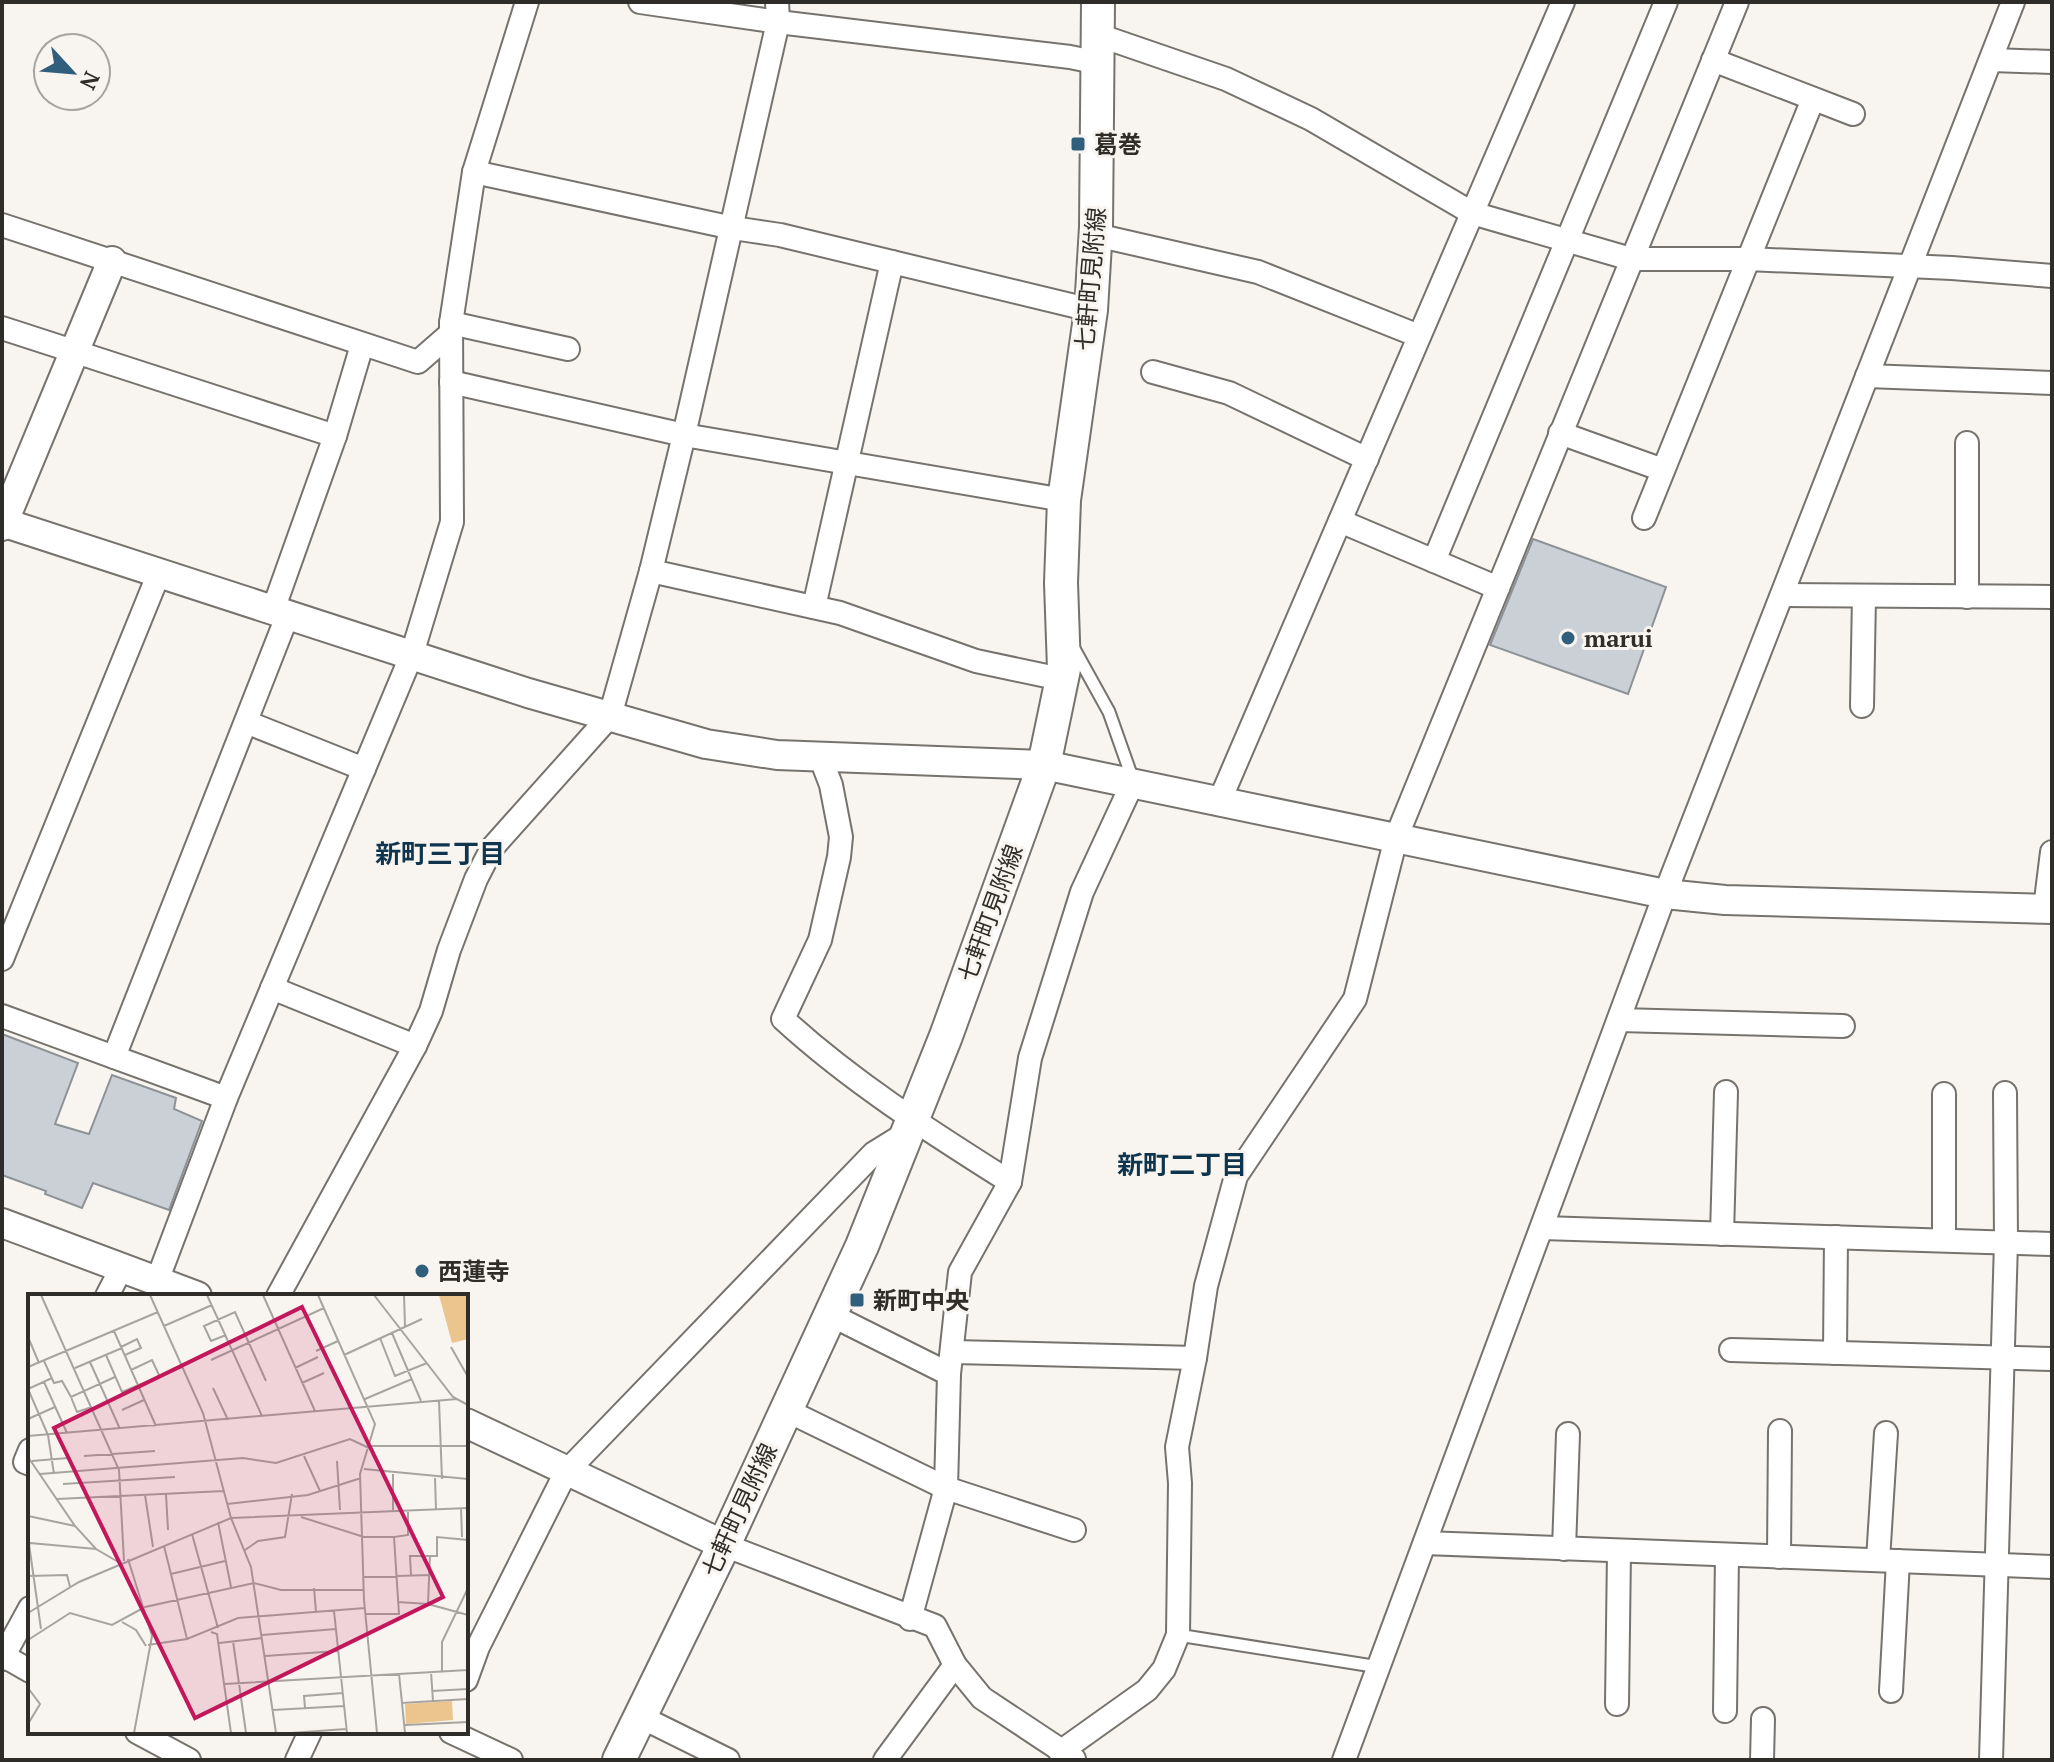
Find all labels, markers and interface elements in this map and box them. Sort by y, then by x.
north arrow [32,32,112,112]
text: N [74,67,107,95]
place label: 葛巻 [1094,128,1142,160]
marker: 葛巻 [1069,135,1087,153]
street label: 七軒町見附線 [1068,206,1112,352]
place label: marui [1584,622,1653,654]
marker: marui [1559,629,1577,647]
district label: 新町三丁目 [375,836,505,870]
street label: 七軒町見附線 [950,840,1030,986]
district label: 新町二丁目 [1117,1147,1247,1181]
place label: 西蓮寺 [438,1255,510,1287]
marker: 西蓮寺 [413,1262,431,1280]
place label: 新町中央 [873,1284,969,1316]
marker: 新町中央 [848,1291,866,1309]
inset map [28,1294,468,1734]
street label: 七軒町見附線 [694,1438,784,1582]

